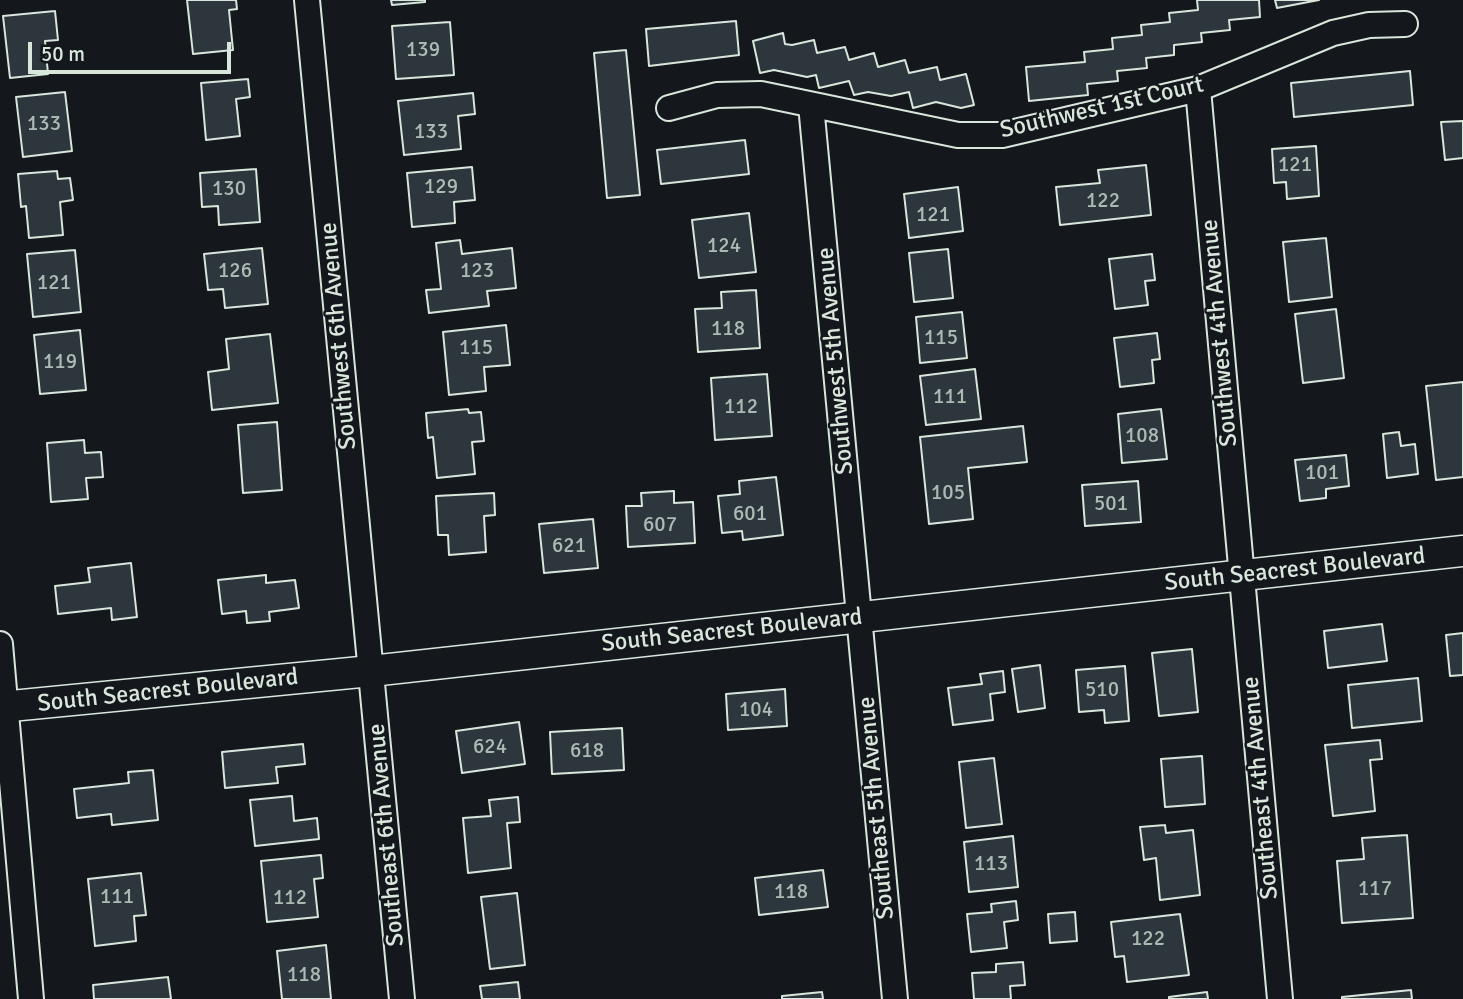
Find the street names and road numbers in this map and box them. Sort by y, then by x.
street label: Southwest 1st Court [997,71,1207,145]
street label: Southwest 4th Avenue [1196,218,1244,448]
street label: Southwest 6th Avenue [315,221,363,451]
street label: Southwest 5th Avenue [812,246,860,476]
street label: South Seacrest Boulevard [1163,542,1427,598]
street label: South Seacrest Boulevard [600,603,864,659]
street label: South Seacrest Boulevard [36,663,300,719]
street label: Southeast 4th Avenue [1237,675,1285,901]
street label: Southeast 5th Avenue [853,695,901,921]
street label: Southeast 6th Avenue [363,722,411,948]

